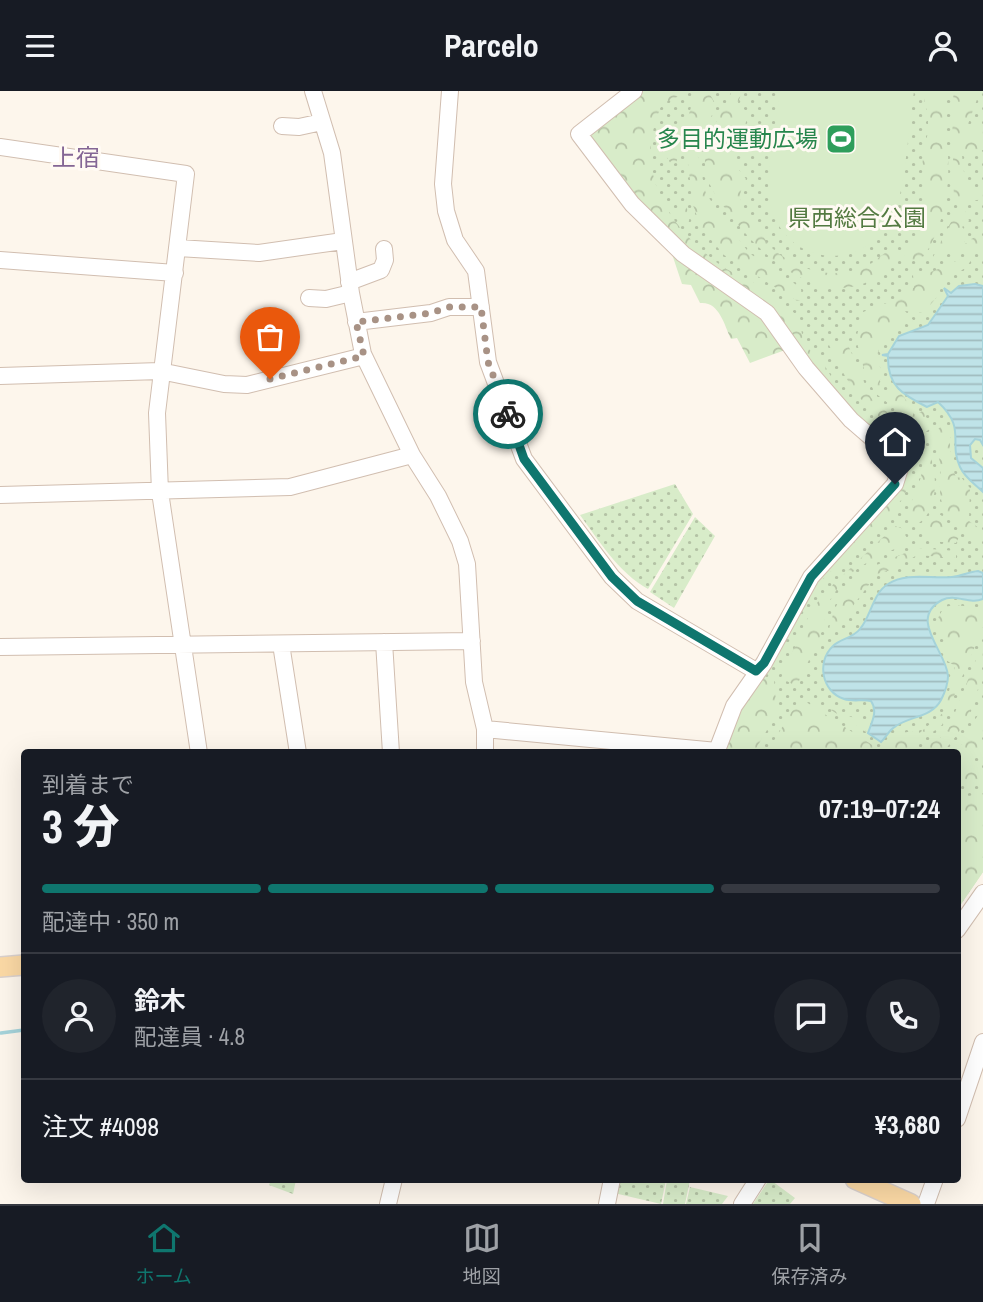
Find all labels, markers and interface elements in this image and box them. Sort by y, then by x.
text: Parcelo [444,24,539,67]
icon: menu [21,27,59,65]
icon: person [924,27,962,65]
sports icon: 多目的運動広場 [824,122,858,156]
place label: 多目的運動広場 [657,123,818,154]
district label: 上宿 [52,141,100,173]
park label: 県西総合公園 [788,202,926,233]
pin [240,307,300,379]
icon: bag [251,318,289,356]
courier [473,379,543,449]
icon: bike [489,395,527,433]
pin [865,412,925,484]
icon: home [876,423,914,461]
text: 到着まで [42,769,134,800]
text: 07:19–07:24 [819,791,940,826]
text: 3 分 [42,795,119,857]
text: 配達中 · 350 m [42,906,179,937]
button: person [42,979,116,1053]
button: chat [774,979,848,1053]
button: phone [866,979,940,1053]
text: 鈴木 [134,983,186,1018]
text: 配達員 · 4.8 [134,1021,245,1052]
text: ¥3,680 [875,1107,940,1142]
text: 注文 #4098 [42,1109,159,1144]
tab: ホーム [135,1219,192,1289]
tab: 地図 [463,1219,501,1289]
tab: 保存済み [772,1219,848,1289]

